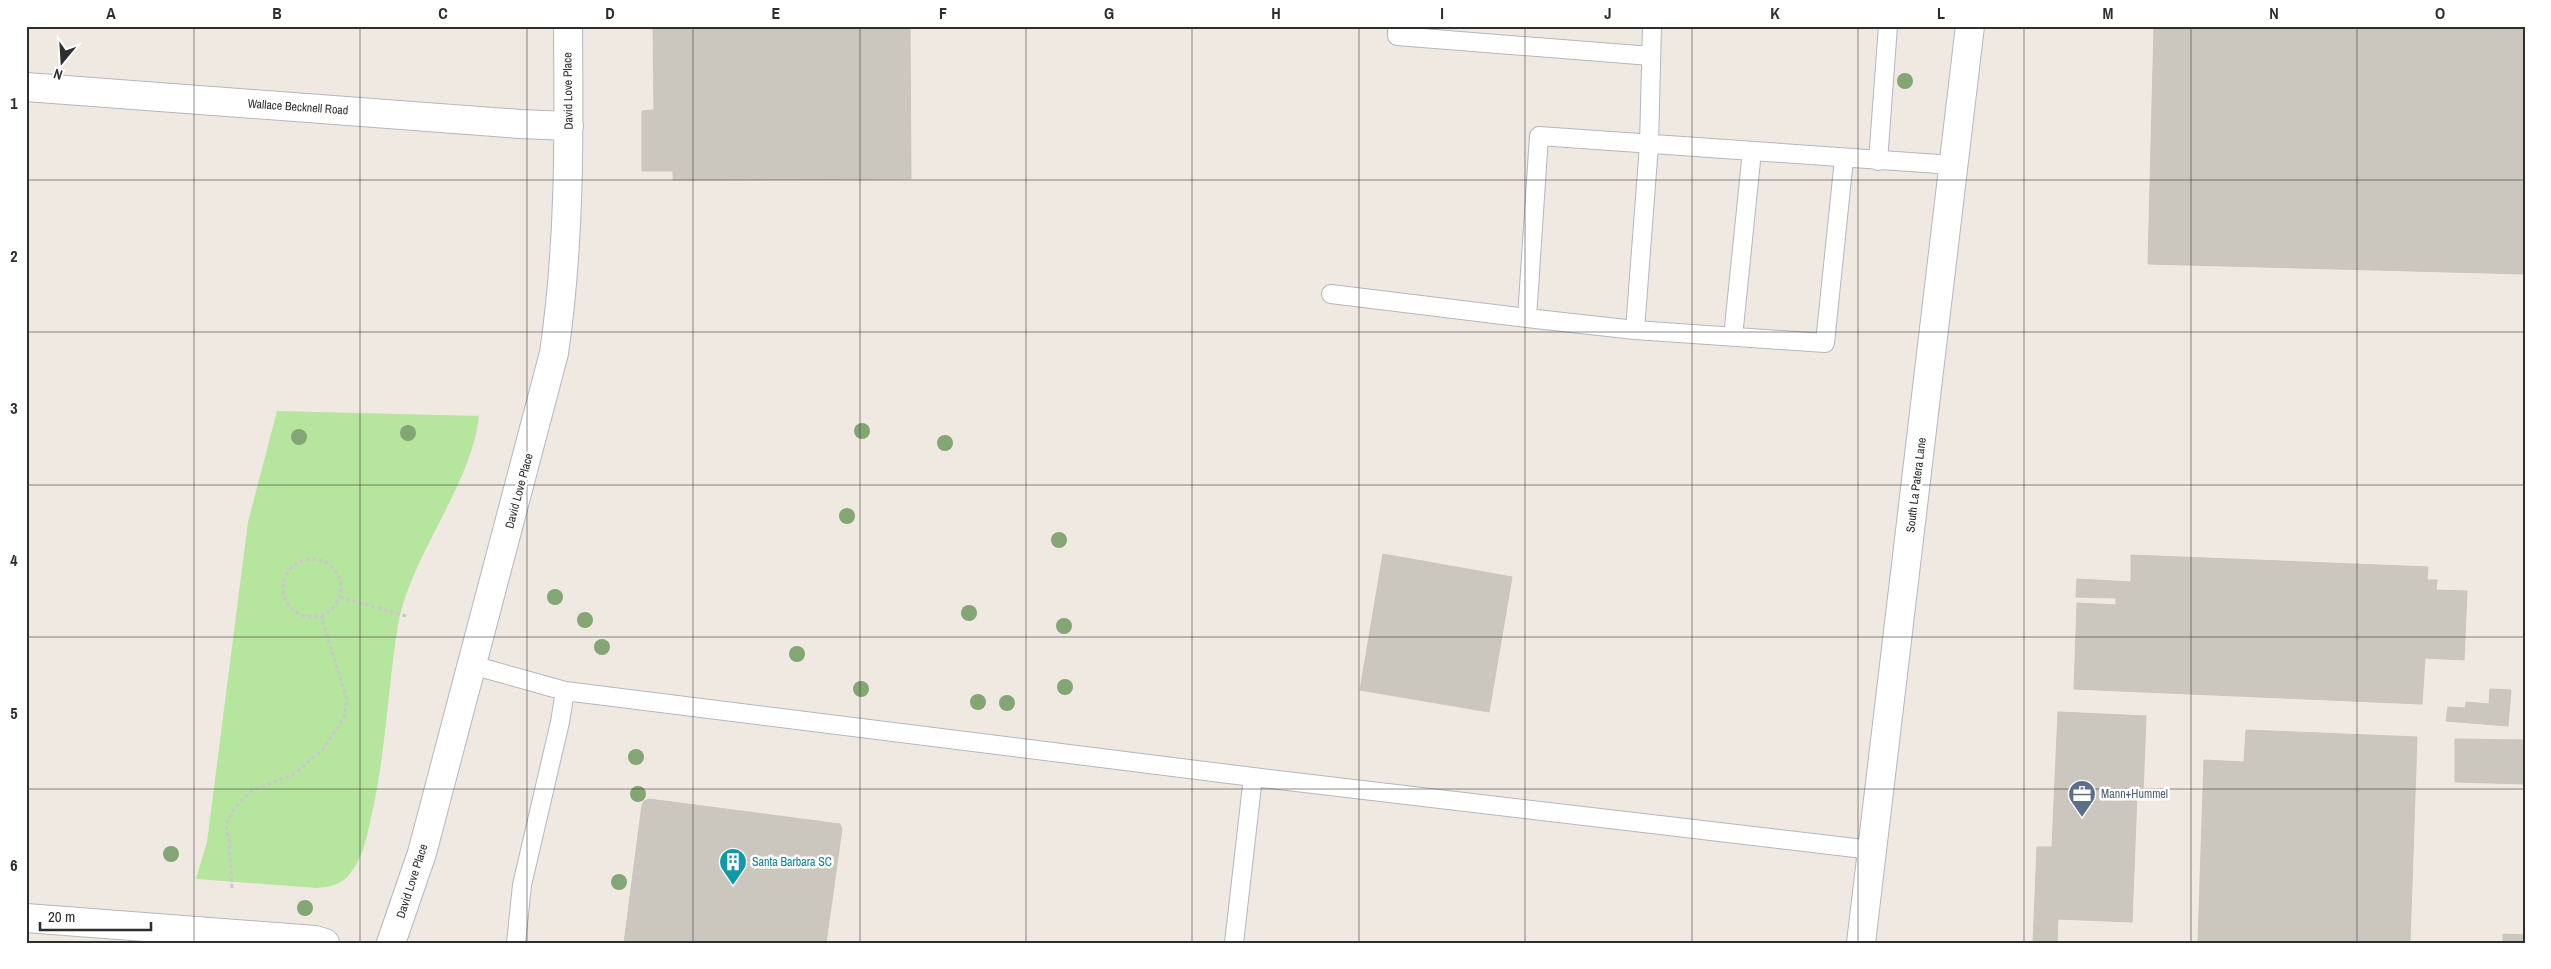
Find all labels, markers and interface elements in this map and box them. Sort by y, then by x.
text: A [106,2,116,24]
text: B [272,2,282,24]
text: C [438,2,448,24]
text: D [605,2,615,24]
text: E [772,2,781,24]
text: F [939,2,947,24]
text: G [1104,2,1114,24]
text: H [1271,2,1281,24]
text: I [1440,2,1444,24]
text: J [1604,2,1612,24]
text: K [1770,2,1780,24]
text: L [1937,2,1945,24]
text: M [2103,2,2114,24]
text: N [2269,2,2279,24]
text: O [2435,2,2445,24]
north arrow [38,38,88,88]
street label: David Love Place [559,52,577,130]
text: N [51,65,65,84]
text: 1 [10,92,18,114]
street label: Wallace Becknell Road [247,96,349,118]
text: 2 [10,245,18,267]
text: 3 [10,397,18,419]
street label: South La Patera Lane [1902,437,1930,533]
street label: David Love Place [501,452,537,530]
text: 4 [10,549,18,571]
text: 5 [10,702,18,724]
office icon: Mann+Hummel [2067,779,2097,818]
place label: Mann+Hummel [2101,786,2168,802]
street label: David Love Place [392,842,432,920]
building icon: Santa Barbara SC [718,847,748,886]
text: 6 [10,854,18,876]
place label: Santa Barbara SC [752,854,832,870]
scale bar [40,899,151,931]
text: 20 m [48,906,75,927]

